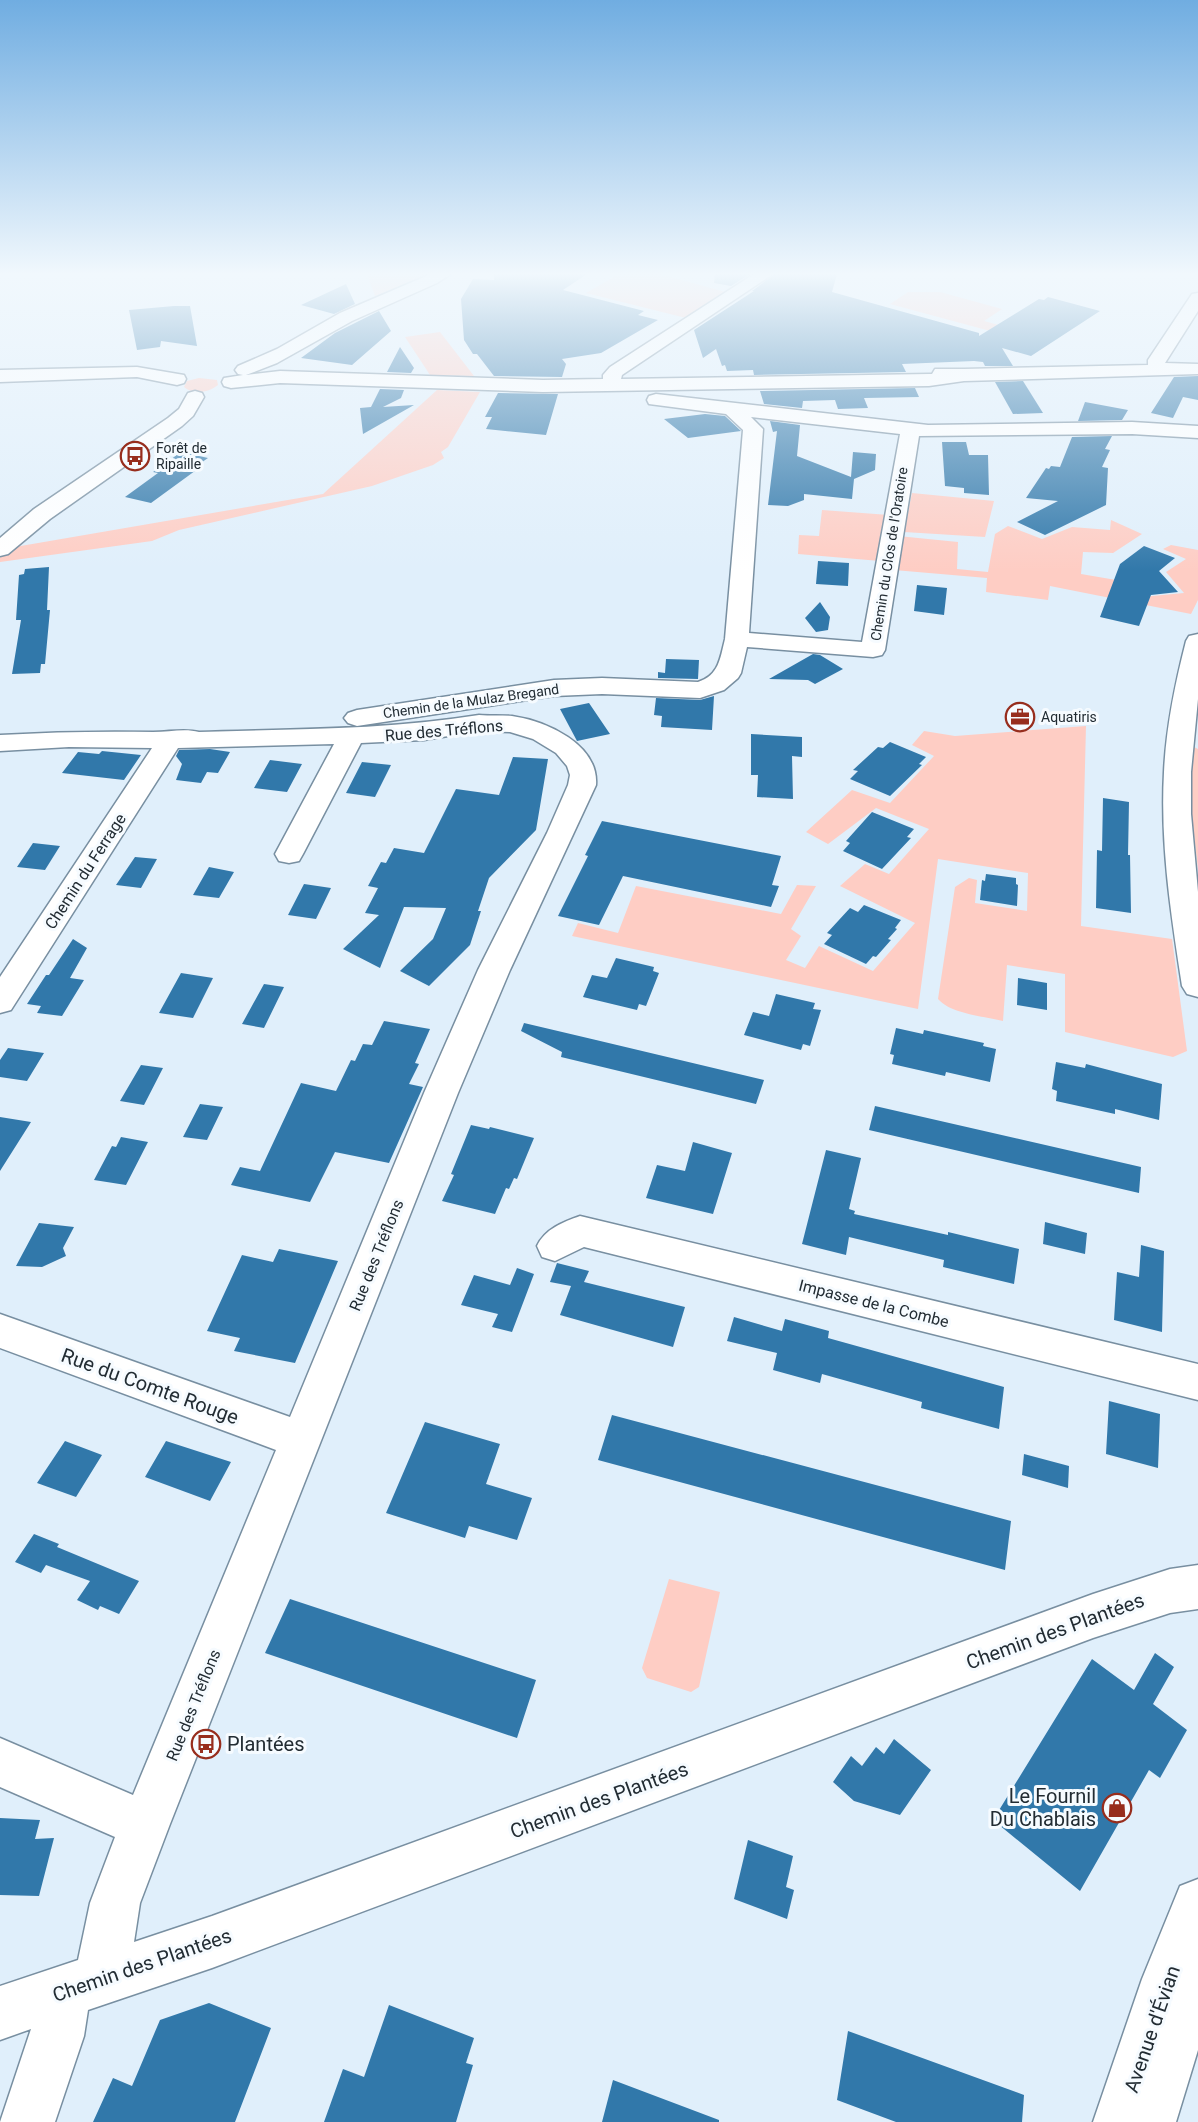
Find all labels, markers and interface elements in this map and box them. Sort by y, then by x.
bus stop icon: Forêt de Ripaille [119,440,151,472]
place label: Forêt de Ripaille [156,440,207,472]
street label: Chemin du Clos de l'Oratoire [867,466,911,642]
street label: Chemin de la Mulaz Bregand [382,681,560,721]
office icon: Aquatiris [1004,701,1036,733]
place label: Aquatiris [1041,709,1097,725]
street label: Rue des Tréflons [384,716,504,745]
street label: Chemin du Ferrage [41,810,130,933]
street label: Rue des Tréflons [345,1197,407,1314]
street label: Impasse de la Combe [797,1276,951,1331]
street label: Rue du Comte Rouge [58,1343,242,1429]
street label: Chemin des Plantées [963,1588,1147,1674]
street label: Rue des Tréflons [162,1647,224,1764]
bus stop icon: Plantées [190,1728,222,1760]
place label: Plantées [227,1732,304,1756]
street label: Chemin des Plantées [507,1757,691,1843]
place label: Le Fournil Du Chablais [990,1784,1096,1831]
shop icon: Le Fournil Du Chablais [1101,1792,1133,1824]
street label: Chemin des Plantées [49,1923,235,2007]
street label: Avenue d'Évian [1119,1962,1185,2096]

